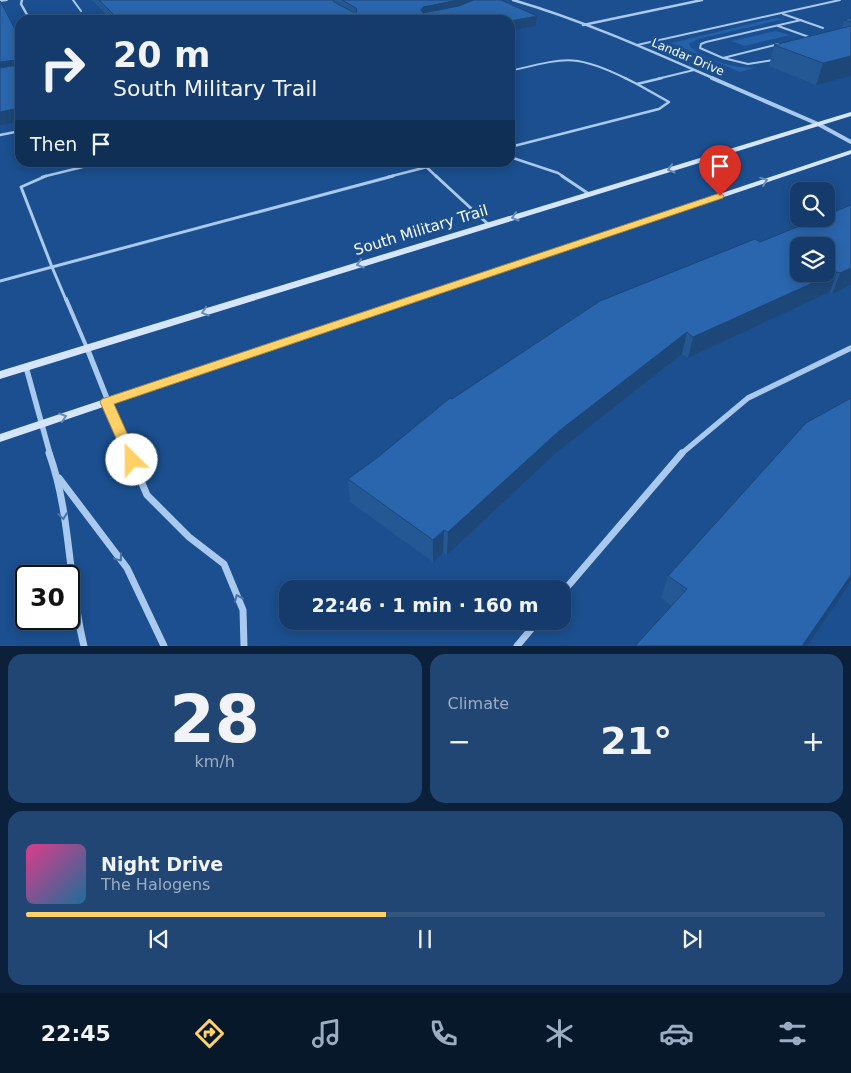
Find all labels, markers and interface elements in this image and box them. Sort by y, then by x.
icon: right [30,35,95,100]
text: 20 m [113,35,210,75]
street label: Landar Drive [650,35,726,79]
text: South Military Trail [113,76,317,101]
icon: arrive [87,130,115,158]
text: Then [30,133,77,155]
pin [699,145,741,196]
icon: arrive [706,152,734,180]
one-way arrow [667,163,675,173]
one-way arrow [760,177,768,187]
map controls [790,182,835,282]
button: search [790,182,835,227]
street label: South Military Trail [352,201,490,259]
one-way arrow [512,211,520,221]
button: layers [790,237,835,282]
one-way arrow [356,259,365,269]
one-way arrow [201,307,209,317]
one-way arrow [58,412,67,422]
position arrow [105,433,157,485]
one-way arrow [57,512,68,520]
one-way arrow [114,552,122,561]
speed limit sign: 30 [15,565,80,630]
one-way arrow [234,594,245,603]
text: 22:46 · 1 min · 160 m [311,594,539,616]
text: 28 [170,682,260,757]
text: Climate [448,694,509,713]
text: 21° [600,719,672,763]
text: − [448,725,471,758]
text: + [802,725,825,758]
text: km/h [195,752,235,771]
text: Night Drive [101,853,223,875]
text: The Halogens [101,875,210,894]
icon: previous [145,925,173,953]
icon: pause [411,925,439,953]
icon: next [678,925,706,953]
icon: directions [192,1016,227,1051]
icon: music [309,1016,344,1051]
icon: phone [426,1016,461,1051]
icon: climate [542,1016,577,1051]
icon: car [659,1016,694,1051]
icon: filters [775,1016,810,1051]
text: 22:45 [41,1021,111,1046]

